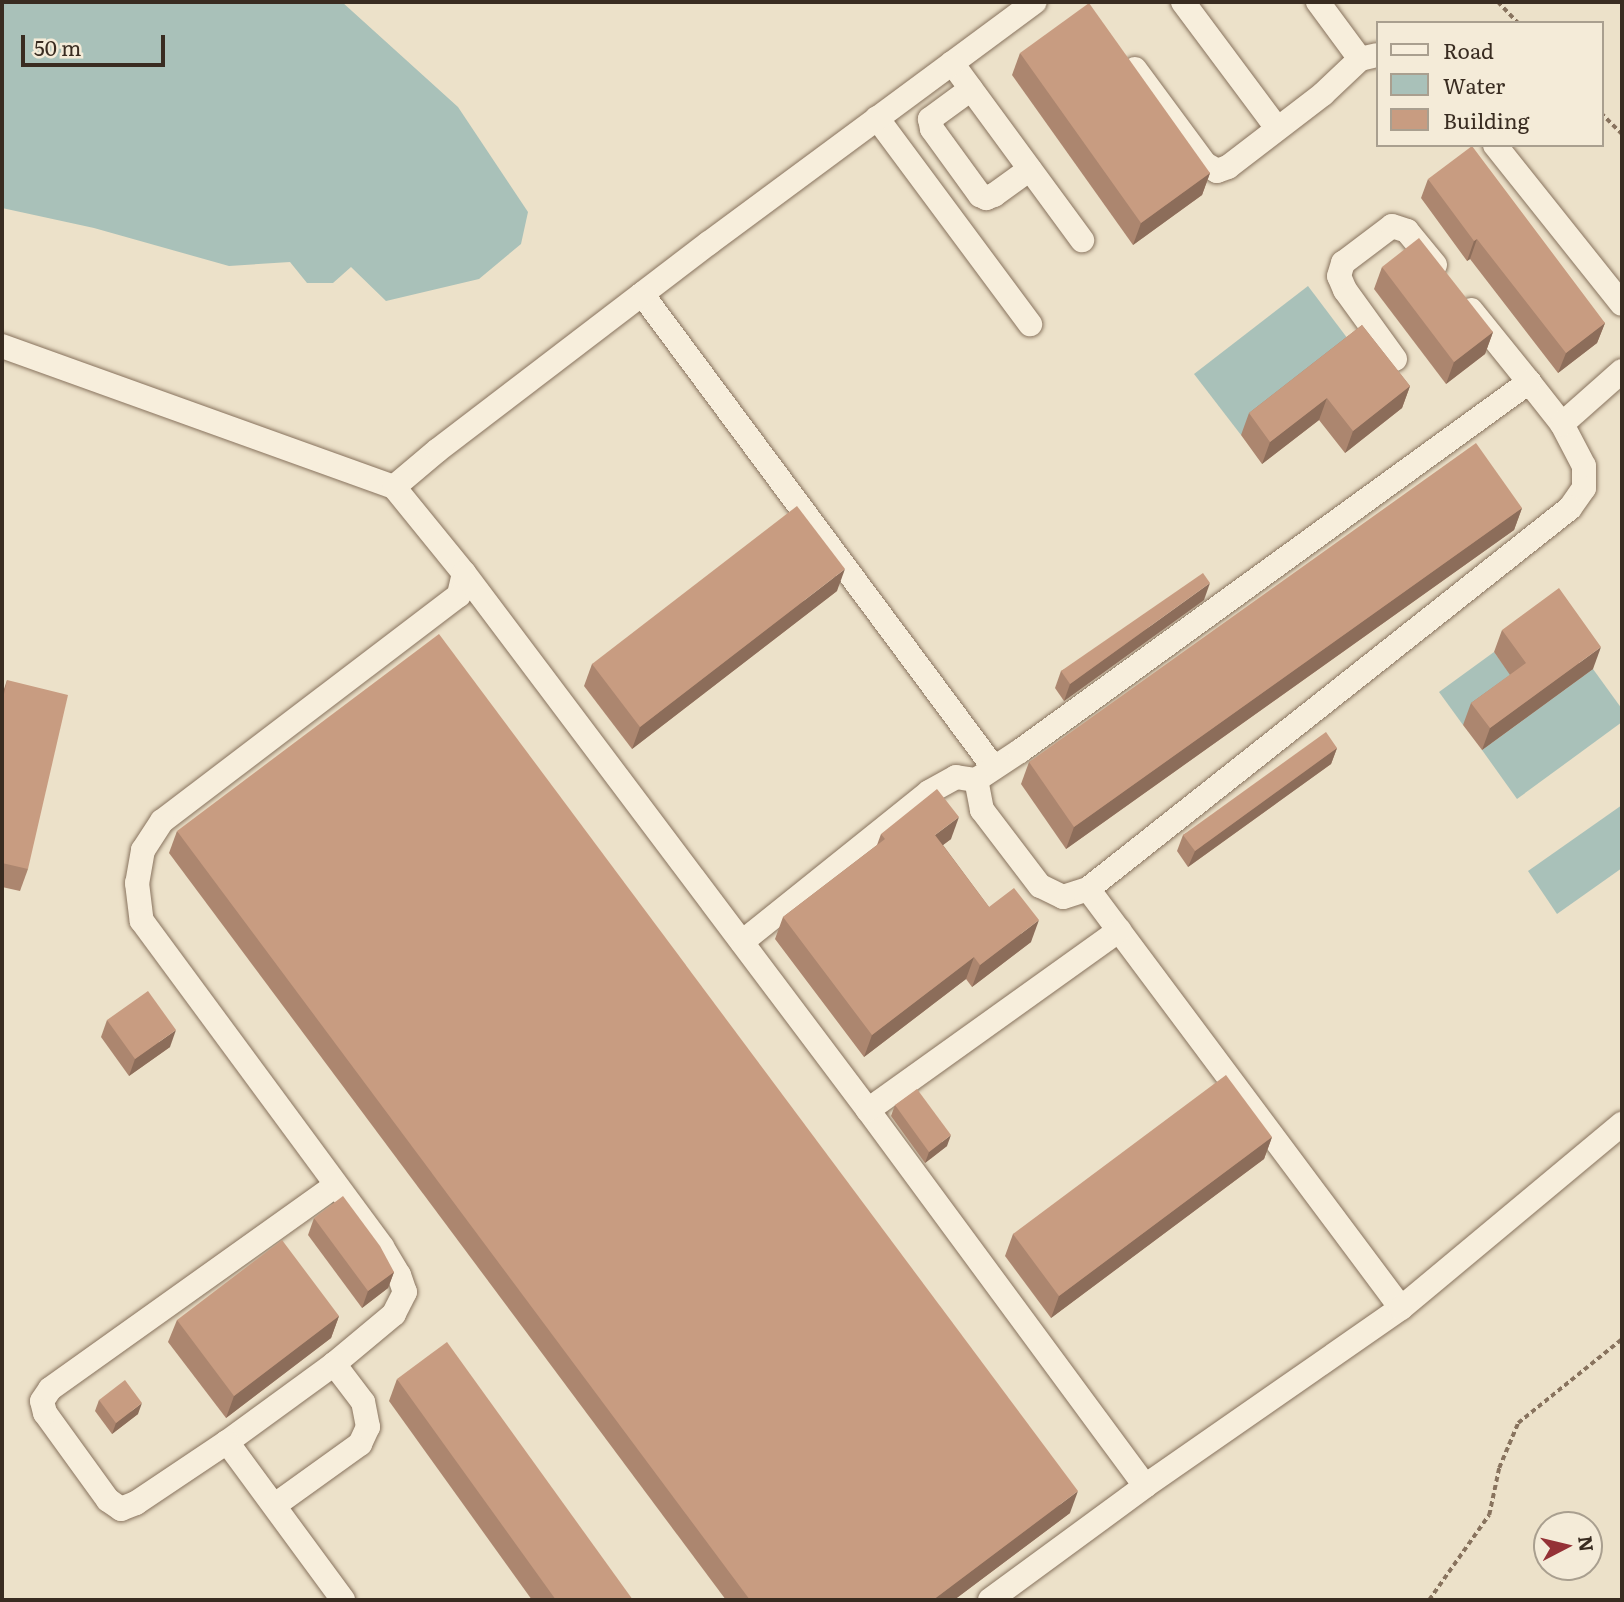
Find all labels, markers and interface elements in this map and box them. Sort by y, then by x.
scale bar [24,21,168,65]
legend [1376,21,1603,147]
text: 50 m [34,31,81,62]
text: Road [1443,34,1494,65]
text: Water [1443,69,1505,100]
text: Building [1443,104,1529,135]
north arrow [1533,1511,1603,1581]
text: N [1572,1534,1602,1553]

